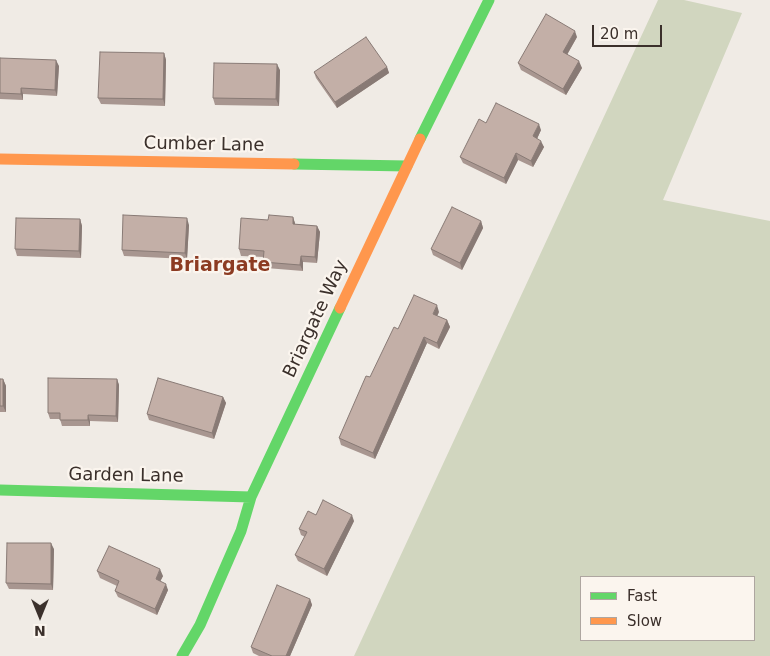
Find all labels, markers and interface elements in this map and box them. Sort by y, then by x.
scale bar [595,15,665,47]
text: 20 m [600,25,638,43]
street label: Cumber Lane [143,133,265,157]
district label: Briargate [170,255,270,277]
street label: Briargate Way [279,257,353,381]
street label: Garden Lane [68,464,184,488]
legend [580,576,755,641]
text: Fast [627,587,657,605]
north arrow [15,591,65,641]
text: Slow [627,612,662,630]
text: N [34,623,46,639]

